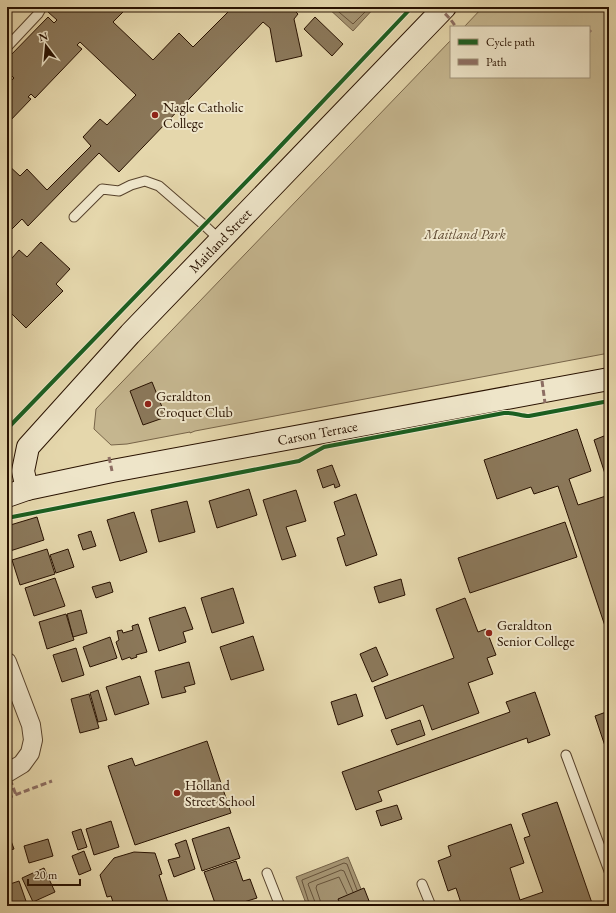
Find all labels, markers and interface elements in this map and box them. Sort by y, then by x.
north arrow [26,26,66,66]
legend [450,26,590,78]
text: N [37,28,50,44]
text: Cycle path [486,34,535,50]
text: Path [486,54,507,70]
place label: Nagle Catholic College [163,98,244,132]
marker: Nagle Catholic College [150,110,160,120]
street label: Maitland Street [185,204,256,277]
park label: Maitland Park [423,225,507,243]
place label: Geraldton Croquet Club [156,387,233,421]
marker: Geraldton Croquet Club [143,399,153,409]
street label: Carson Terrace [276,417,360,449]
place label: Geraldton Senior College [497,616,575,650]
marker: Geraldton Senior College [484,628,494,638]
place label: Holland Street School [185,776,256,810]
marker: Holland Street School [172,788,182,798]
scale bar [28,861,80,887]
text: 20 m [34,867,58,883]

